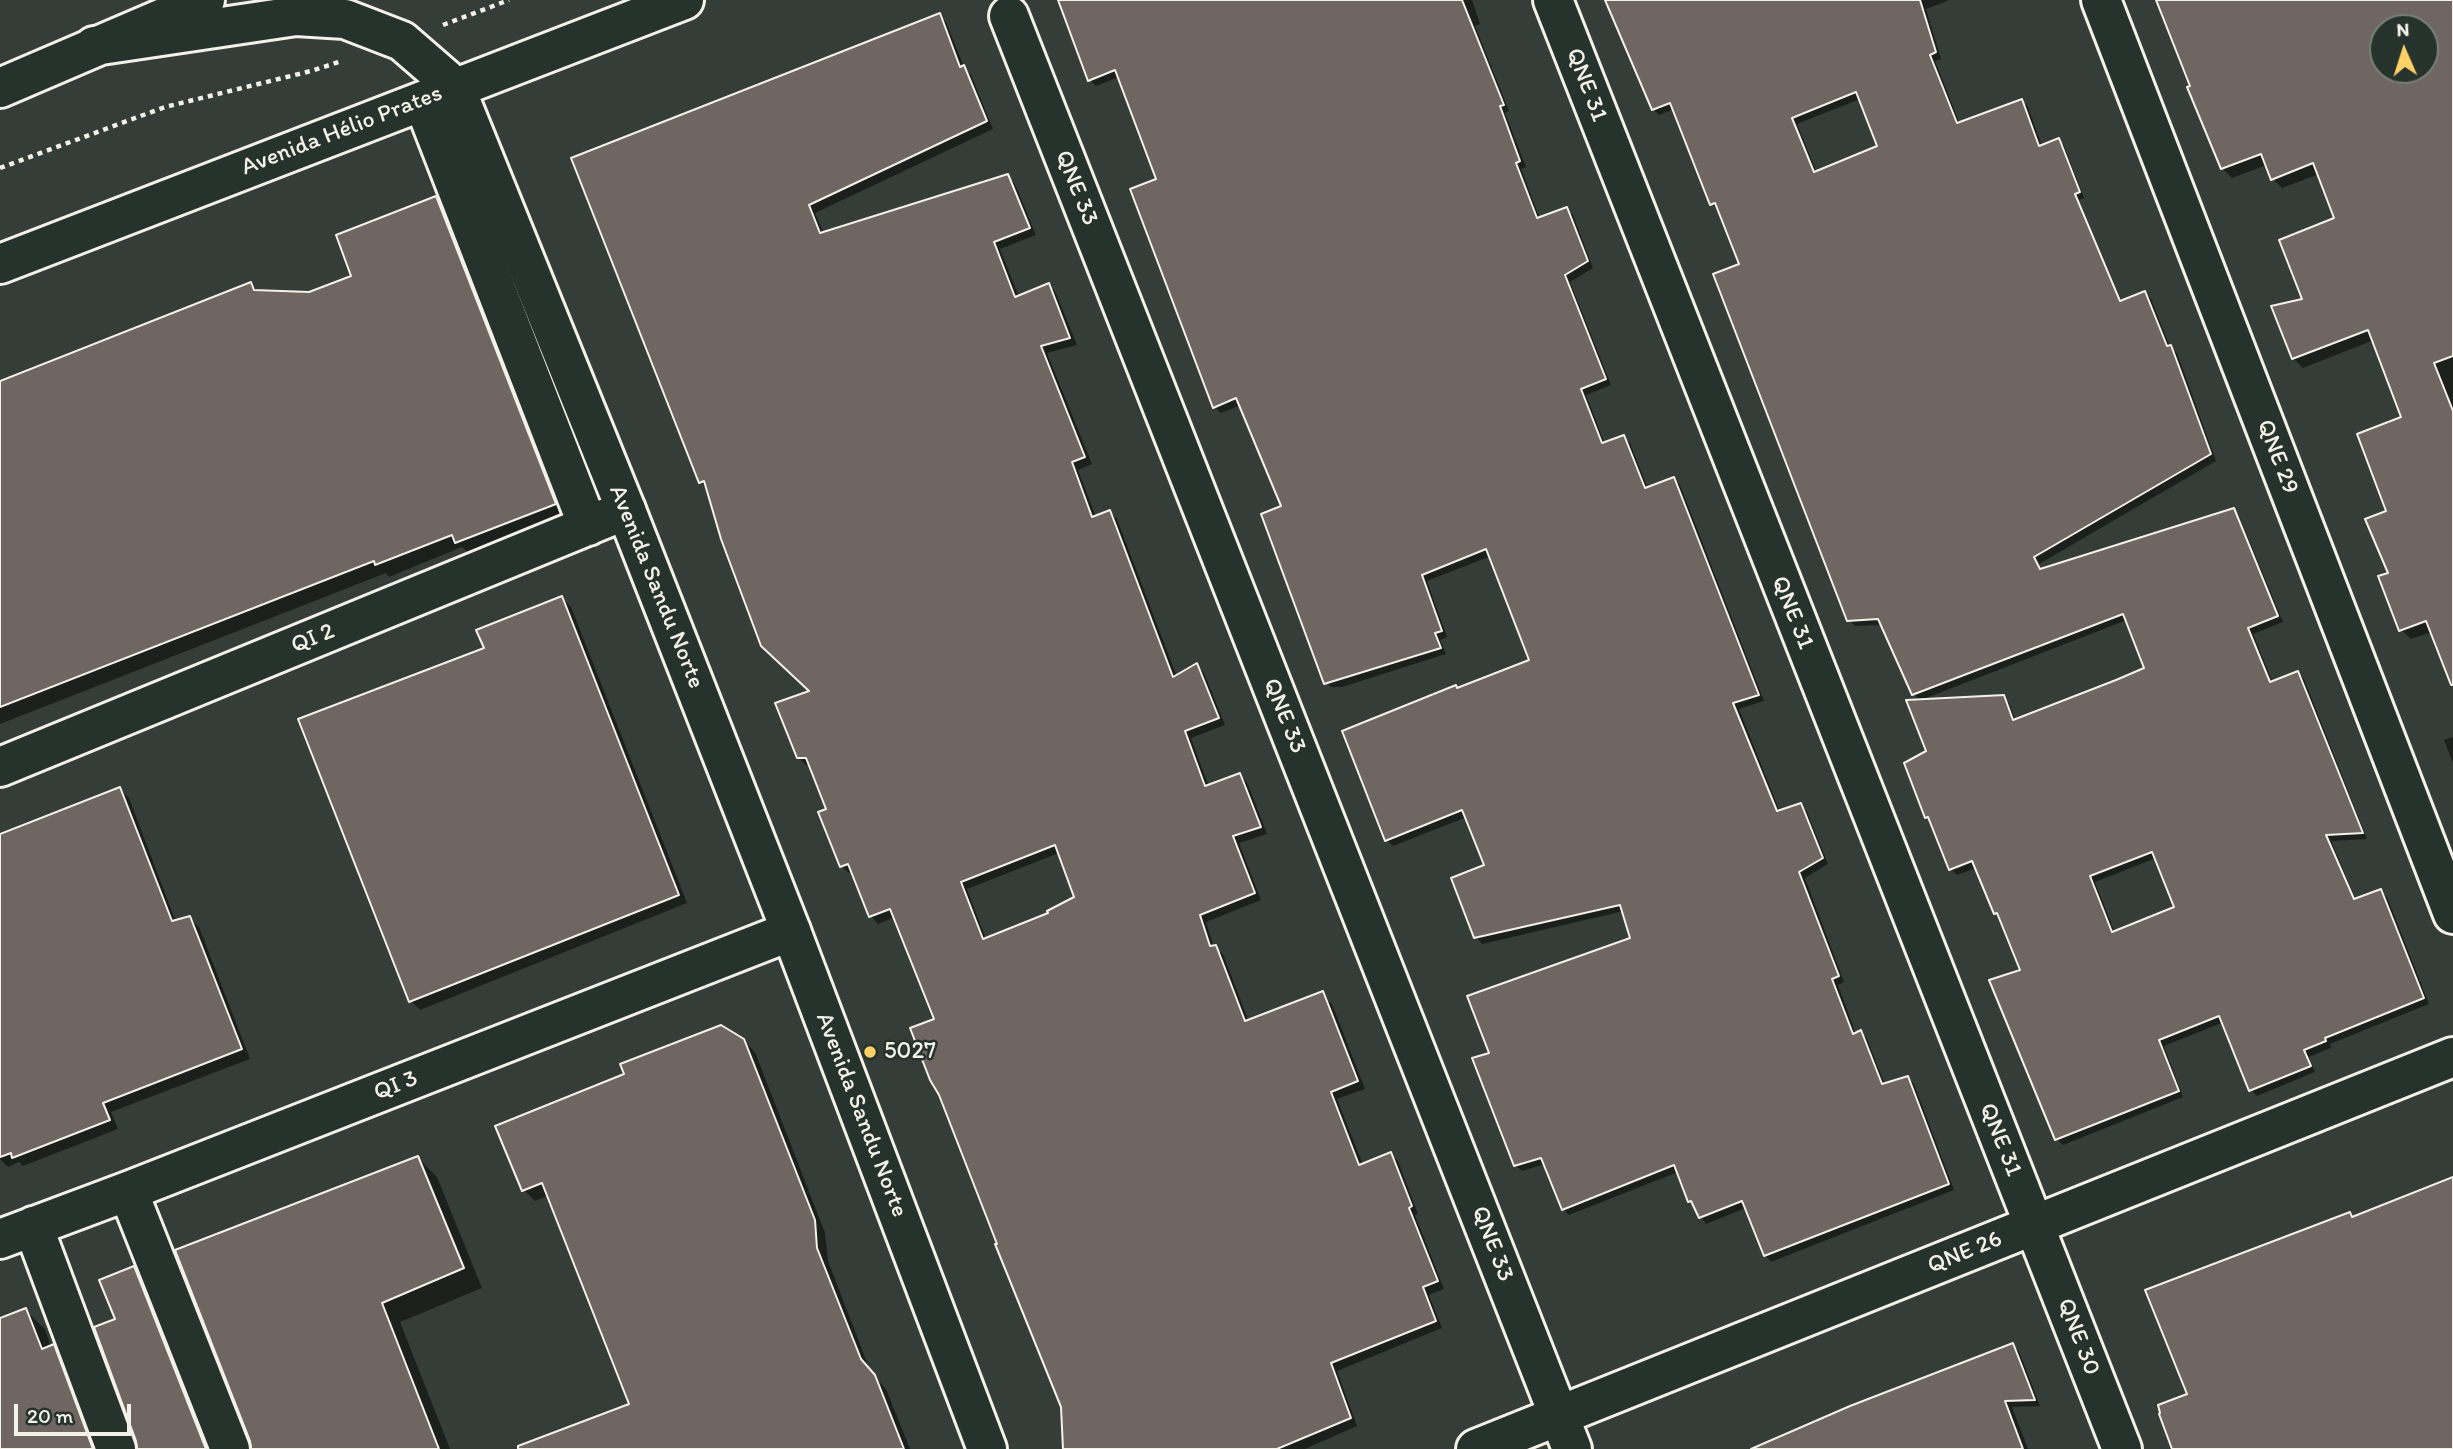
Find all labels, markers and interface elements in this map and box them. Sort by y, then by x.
north arrow [2369,14,2439,84]
text: N [2396,18,2410,41]
street label: QNE 31 [1559,44,1613,126]
street label: Avenida Hélio Prates [237,79,447,183]
street label: QNE 33 [1048,146,1104,230]
street label: QNE 29 [2250,416,2304,498]
street label: Avenida Sandu Norte [602,481,710,693]
street label: QNE 31 [1764,572,1820,654]
street label: QI 2 [287,617,339,661]
street label: QNE 33 [1256,674,1312,758]
street label: Avenida Sandu Norte [809,1009,913,1221]
place label: 5027 [884,1038,936,1066]
marker: 5027 [862,1044,878,1060]
street label: QI 3 [370,1065,422,1107]
street label: QNE 31 [1972,1099,2028,1181]
street label: QNE 33 [1465,1202,1519,1286]
street label: QNE 26 [1924,1225,2006,1281]
street label: QNE 30 [2050,1294,2106,1380]
scale bar [18,1390,135,1434]
text: 20 m [27,1403,73,1428]

